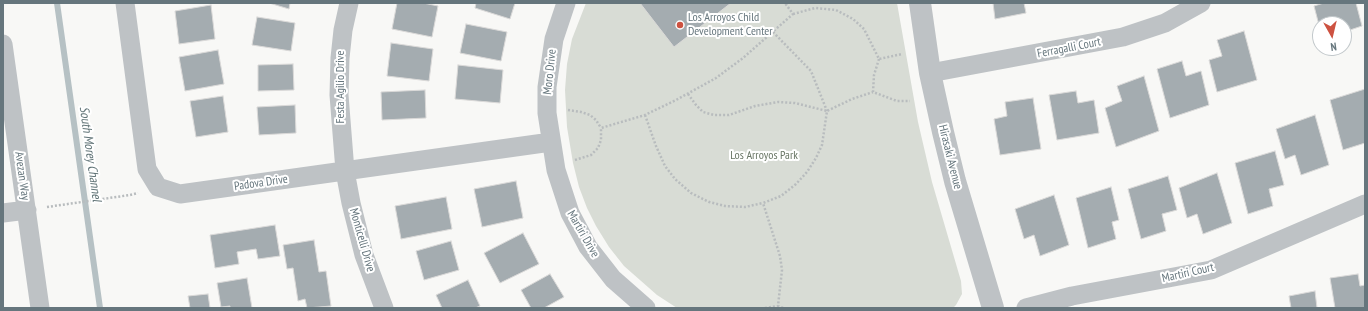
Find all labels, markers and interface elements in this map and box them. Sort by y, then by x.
place label: Los Arroyos Child Development Center [688,11,773,39]
north arrow [1312,16,1352,56]
marker: Los Arroyos Child Development Center [675,20,685,30]
street label: Ferragalli Court [1036,35,1102,61]
text: N [1330,40,1337,54]
street label: Moro Drive [540,49,560,95]
street label: Festa Agilio Drive [334,51,348,123]
water label: South Morey Channel [76,105,104,203]
street label: Hirasaki Avenue [935,123,965,191]
park label: Los Arroyos Park [730,149,798,163]
street label: Avezan Way [11,151,33,201]
street label: Padova Drive [233,172,289,194]
street label: Monticelli Drive [346,207,378,273]
street label: Martiri Drive [564,208,602,260]
street label: Martiri Court [1161,260,1215,286]

